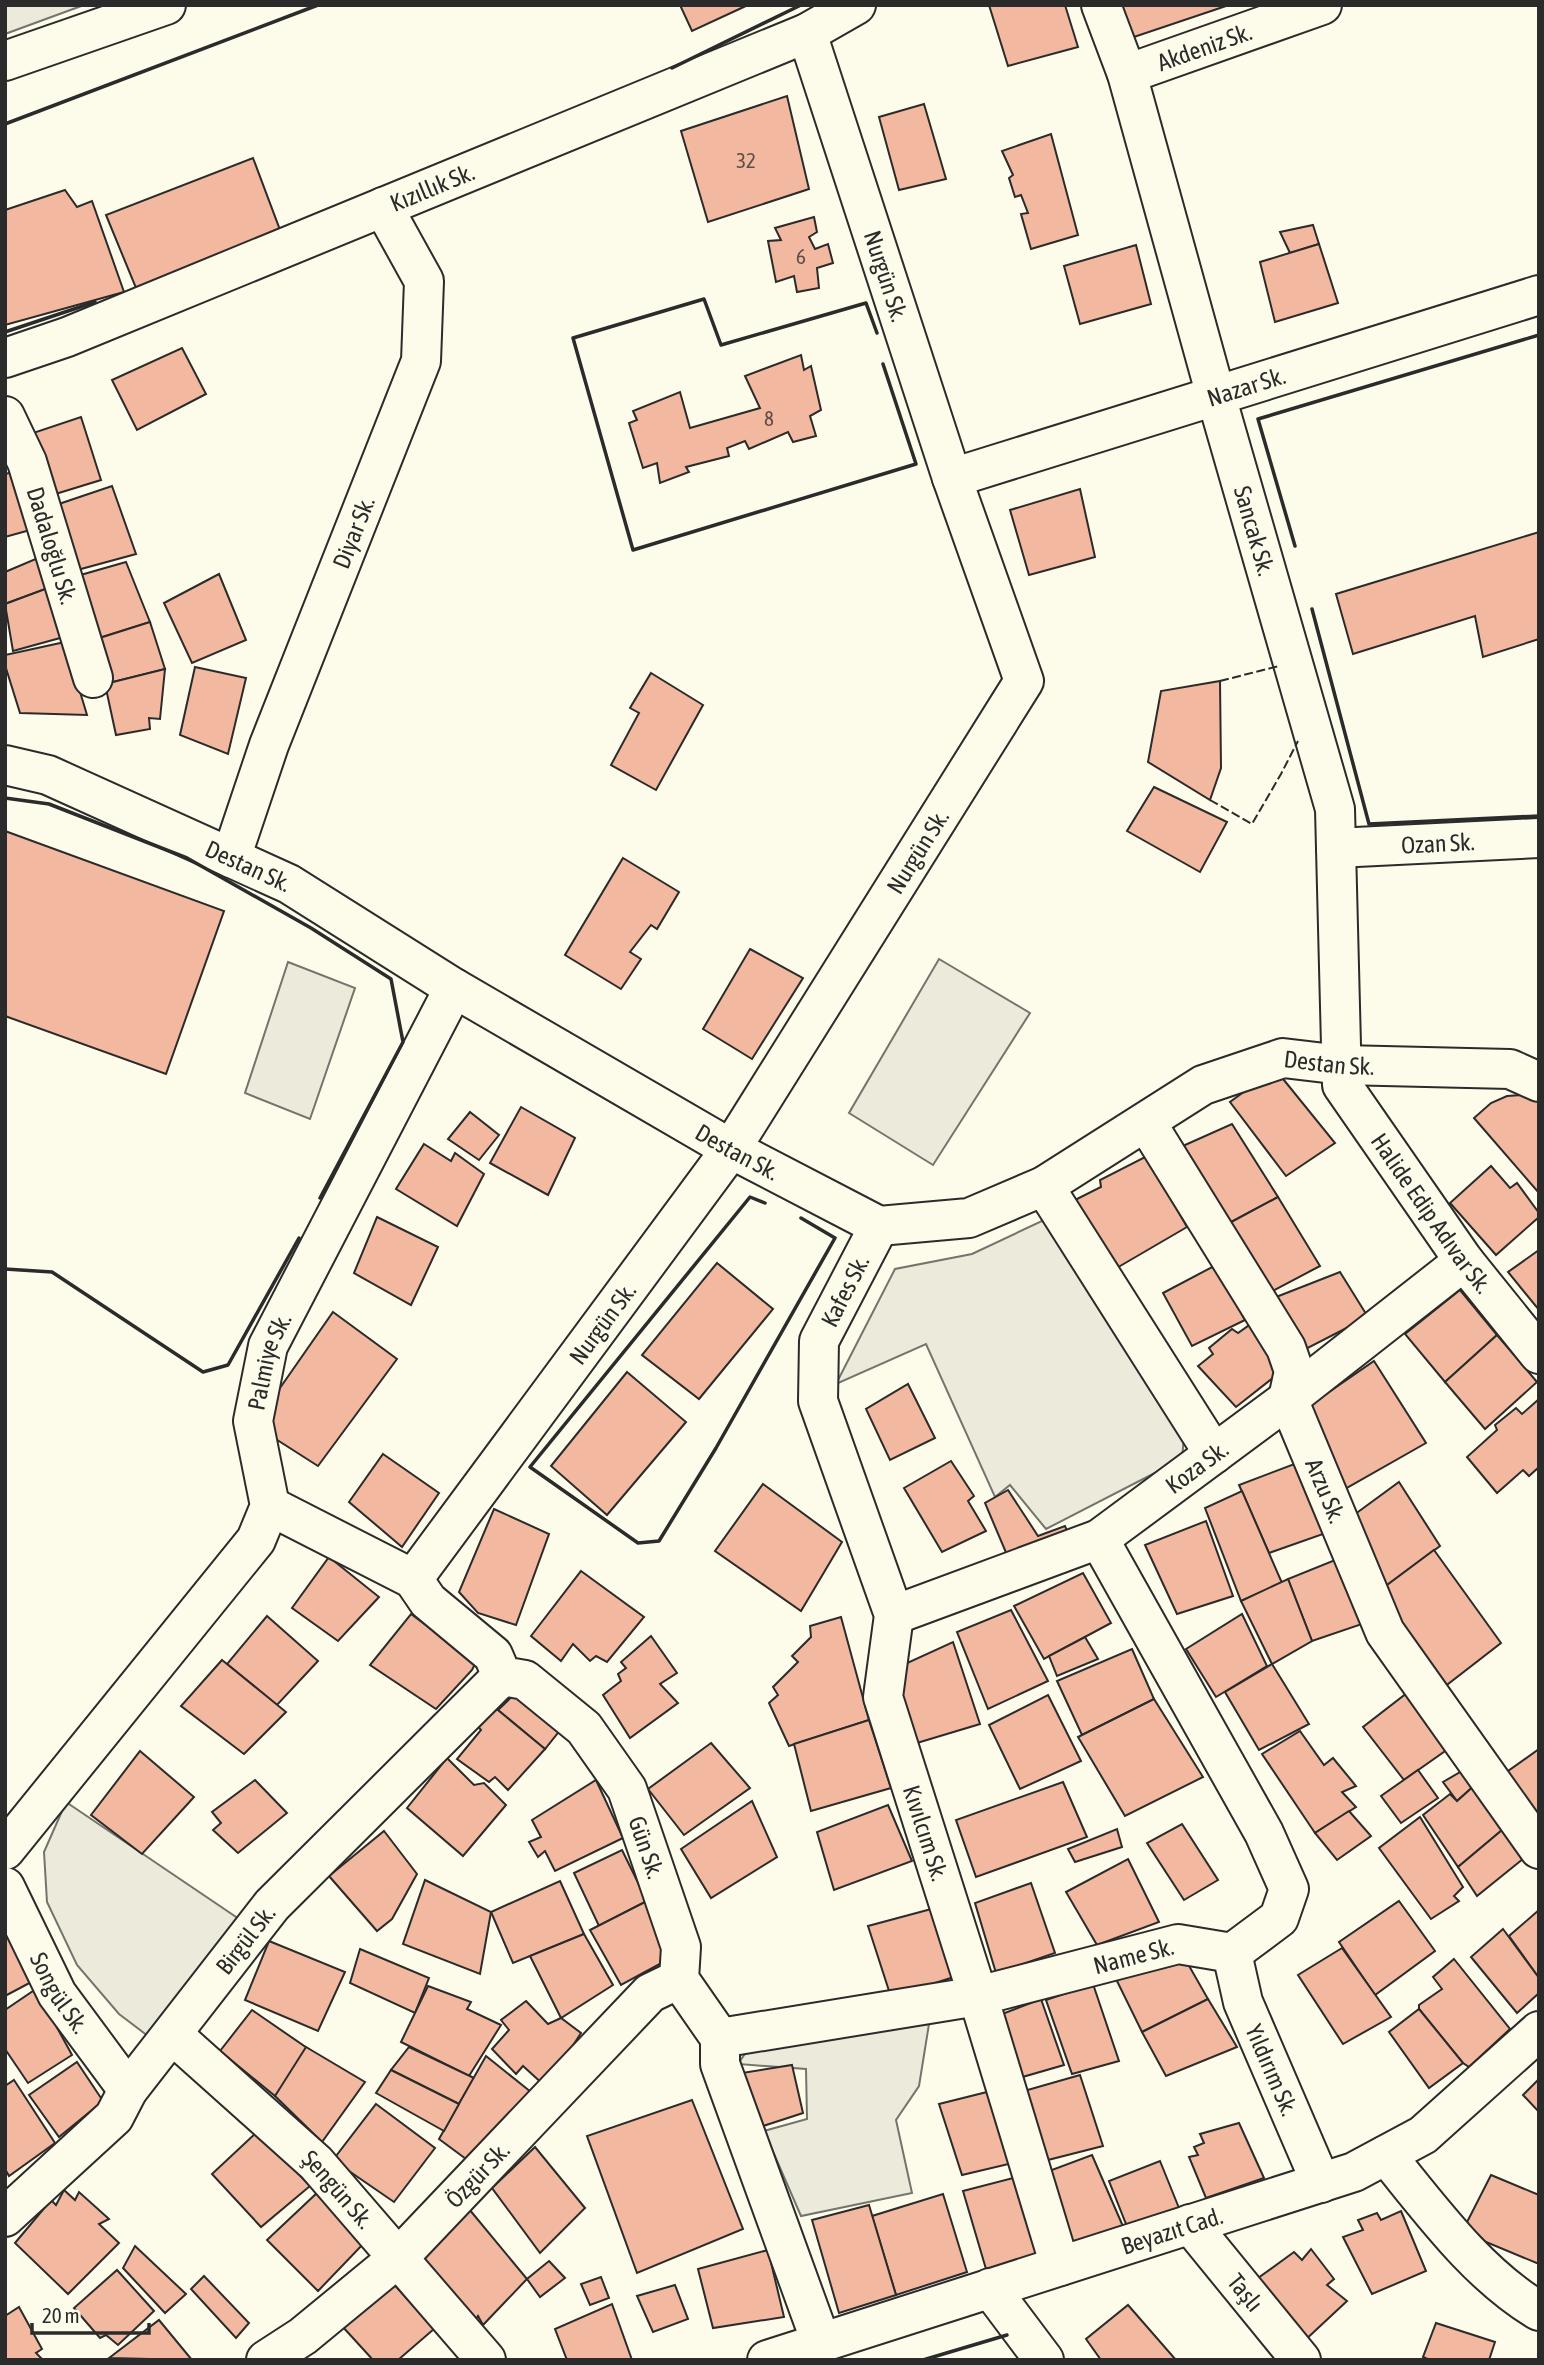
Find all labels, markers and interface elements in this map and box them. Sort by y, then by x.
street label: Akdeniz Sk. [1154,18,1255,76]
house number: 32 [736,148,756,172]
street label: Kızıllık Sk. [386,158,478,216]
street label: Nurgün Sk. [859,227,913,325]
house number: 6 [796,244,806,268]
street label: Nazar Sk. [1204,361,1288,411]
house number: 8 [764,406,774,430]
street label: Dadaloğlu Sk. [22,483,83,607]
street label: Sancak Sk. [1229,483,1280,579]
street label: Diyar Sk. [327,492,380,572]
street label: Nurgün Sk. [881,804,954,898]
street label: Ozan Sk. [1400,828,1475,858]
street label: Destan Sk. [201,835,295,897]
street label: Destan Sk. [1282,1045,1375,1079]
street label: Destan Sk. [691,1118,784,1185]
street label: Halide Edip Adıvar Sk. [1366,1128,1498,1298]
street label: Kafes Sk. [816,1251,874,1331]
street label: Nurgün Sk. [563,1278,641,1369]
street label: Palmiye Sk. [242,1308,296,1412]
street label: Koza Sk. [1160,1435,1233,1499]
street label: Arzu Sk. [1301,1454,1352,1527]
street label: Kıvılcım Sk. [898,1782,954,1884]
street label: Gün Sk. [624,1812,670,1882]
street label: Birgül Sk. [210,1900,280,1979]
street label: Name Sk. [1090,1932,1176,1979]
street label: Songül Sk. [25,1948,94,2038]
street label: Yıldırım Sk. [1241,2020,1304,2119]
street label: Özgür Sk. [440,2136,515,2213]
street label: Şengün Sk. [297,2144,379,2233]
street label: Beyazıt Cad. [1118,2202,1226,2259]
street label: Taşlı [1222,2268,1269,2316]
scale bar [32,2292,149,2336]
text: 20 m [42,2303,80,2327]

